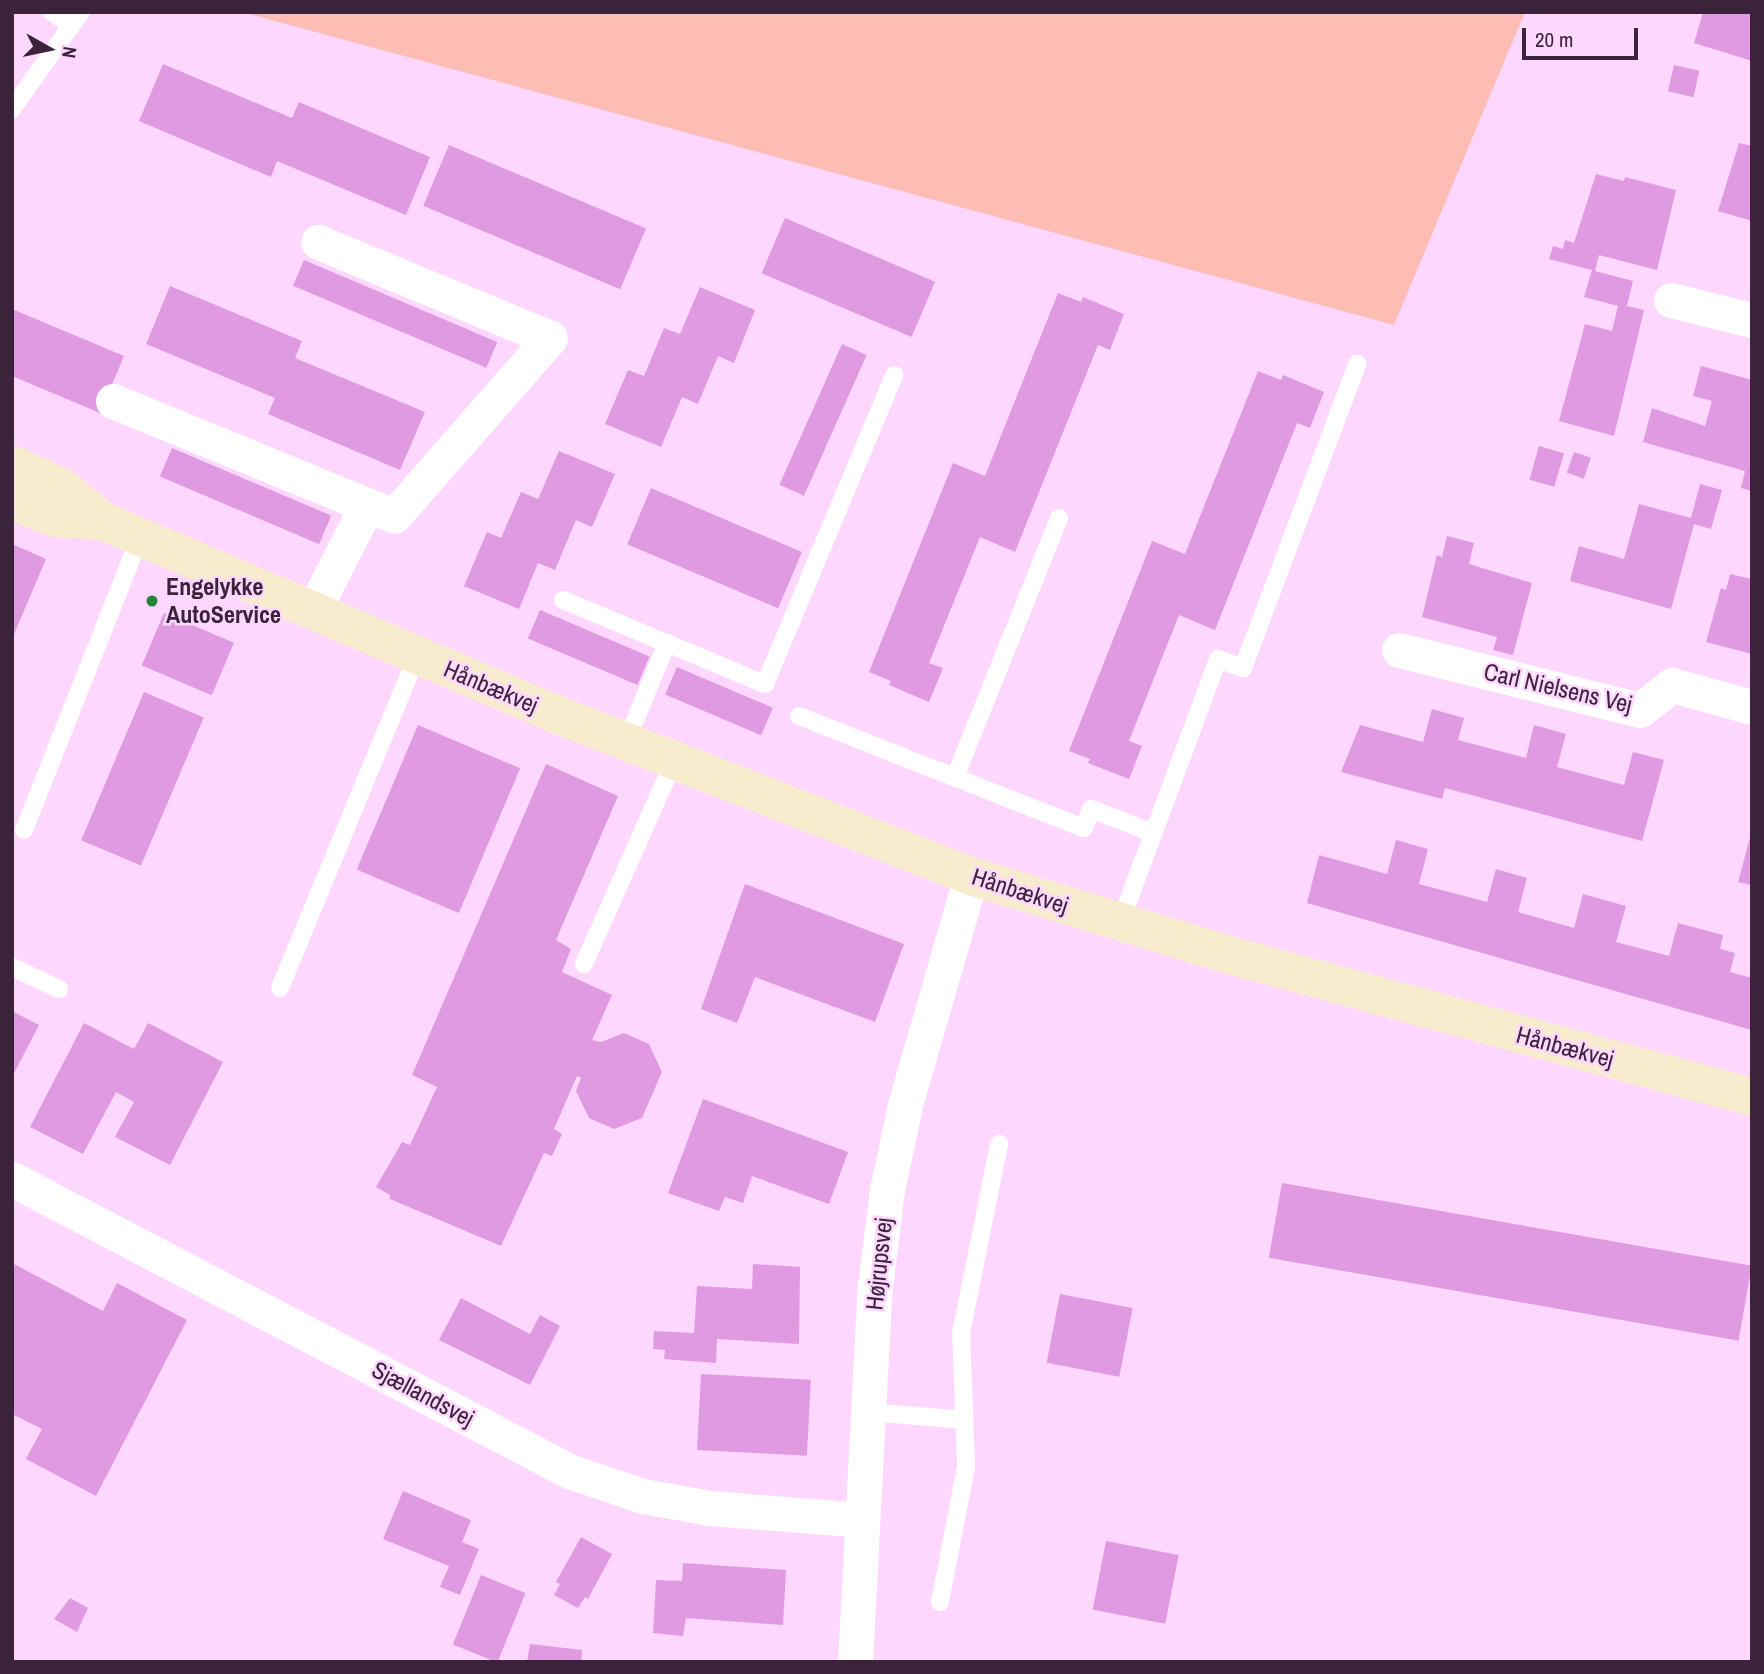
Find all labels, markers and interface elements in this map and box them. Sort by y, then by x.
north arrow [14,14,84,84]
scale bar [1526,14,1642,58]
text: 20 m [1535,25,1573,54]
text: N [56,45,83,60]
place label: Engelykke AutoService [166,573,281,629]
marker: Engelykke AutoService [144,593,160,609]
street label: Hånbækvej [440,654,542,720]
street label: Carl Nielsens Vej [1481,657,1635,719]
street label: Hånbækvej [968,862,1072,920]
street label: Hånbækvej [1513,1020,1617,1074]
street label: Højrupsvej [860,1216,898,1312]
street label: Sjællandsvej [367,1355,479,1433]

